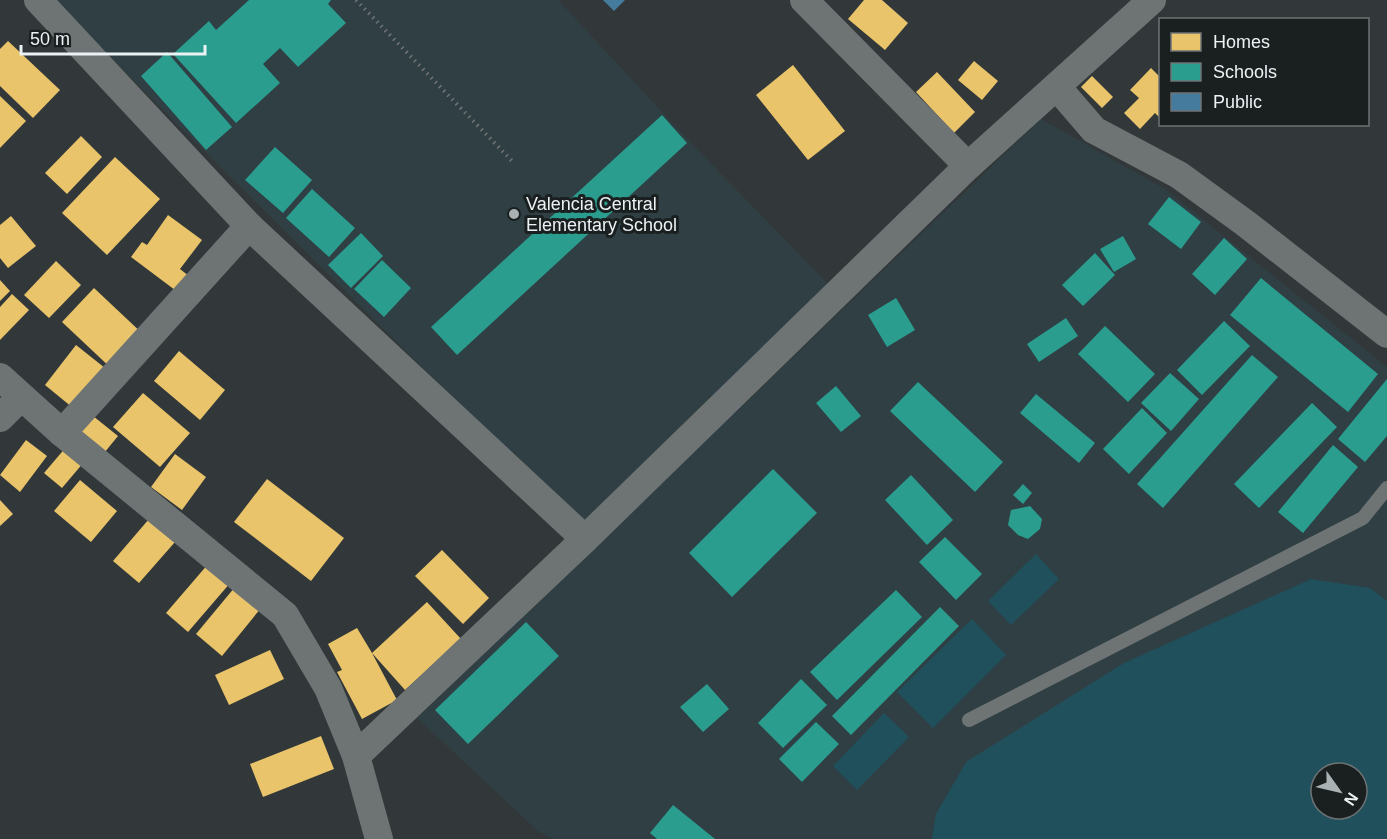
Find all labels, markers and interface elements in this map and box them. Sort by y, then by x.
scale bar [21,18,206,56]
legend [1159,18,1369,126]
text: 50 m [30,29,70,49]
text: Homes [1213,32,1270,52]
text: Schools [1213,62,1277,82]
text: Public [1213,92,1262,112]
place label: Valencia Central Elementary School [526,194,677,235]
marker: Valencia Central Elementary School [507,207,521,221]
north arrow [1309,761,1369,821]
text: N [1341,790,1361,809]

